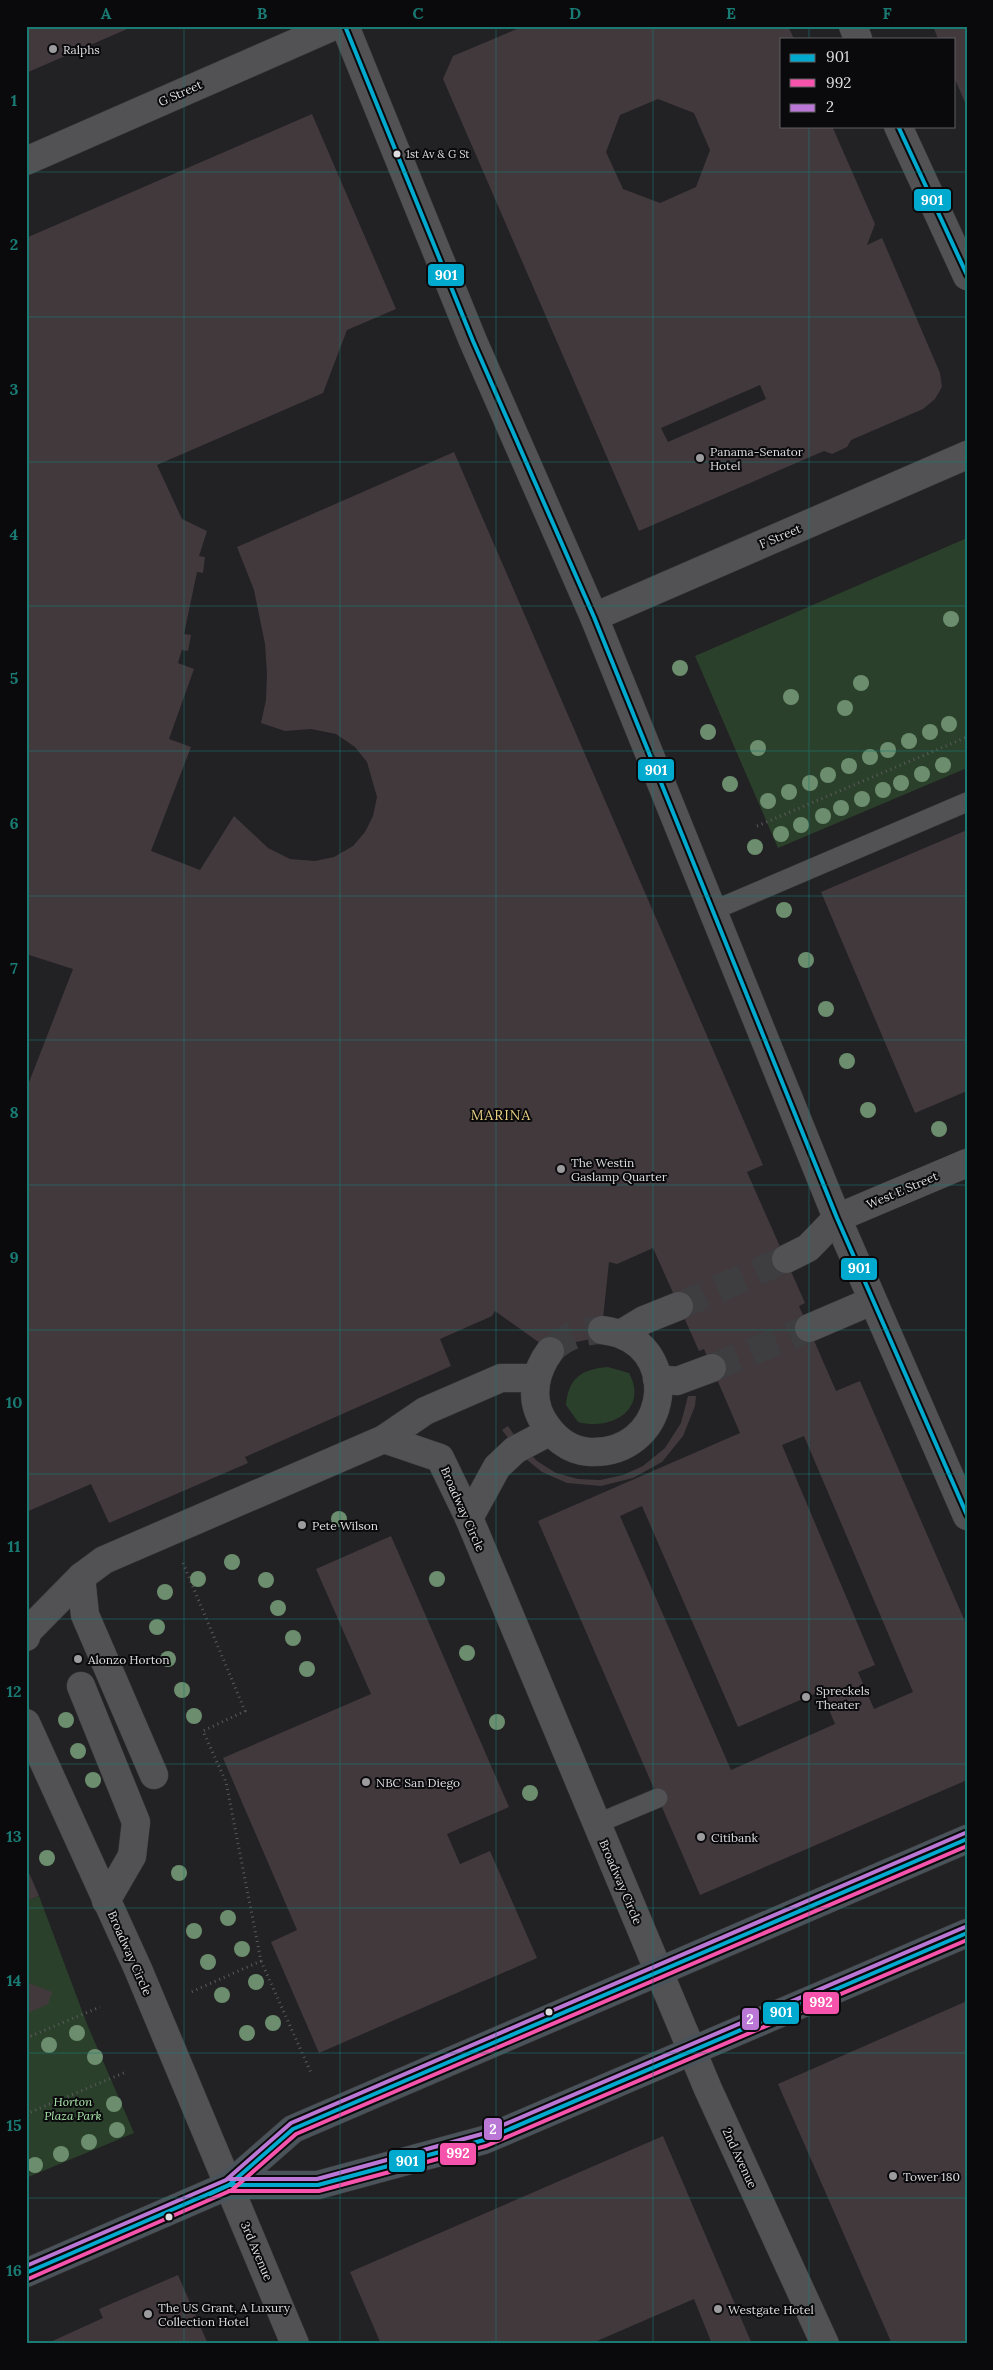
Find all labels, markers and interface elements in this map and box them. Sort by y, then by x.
text: A [101,3,112,23]
text: B [257,3,268,23]
text: C [412,3,424,23]
text: D [569,3,581,23]
text: E [726,3,736,23]
text: F [882,3,892,23]
legend [780,38,956,128]
place label: Ralphs [63,42,100,57]
marker: Ralphs [47,43,59,55]
text: 901 [826,47,849,66]
text: 992 [826,73,851,92]
street label: G Street [156,77,205,109]
text: 1 [11,90,17,110]
text: 2 [826,97,834,116]
place label: 1st Av & G St [406,147,470,161]
marker: 1st Av & G St [392,149,402,159]
line badge: 901 [913,188,952,212]
text: 901 [921,191,944,209]
text: 2 [10,234,18,254]
line badge: 901 [427,263,465,287]
text: 901 [435,266,458,284]
text: 3 [10,379,19,399]
place label: Panama-Senator Hotel [710,444,804,473]
marker: Panama-Senator Hotel [694,452,706,464]
street label: F Street [757,520,803,551]
text: 4 [10,524,19,544]
text: 5 [10,668,19,688]
line badge: 901 [637,758,675,782]
text: 901 [645,761,668,779]
text: 6 [9,813,19,833]
text: 7 [10,958,18,978]
text: 8 [9,1102,19,1122]
district label: MARINA [471,1106,531,1124]
place label: The Westin Gaslamp Quarter [571,1155,668,1184]
marker: The Westin Gaslamp Quarter [555,1163,567,1175]
street label: West E Street [864,1168,940,1212]
text: 9 [9,1247,19,1267]
line badge: 901 [840,1257,878,1281]
text: 901 [848,1259,871,1277]
text: 10 [6,1392,22,1412]
street label: Broadway Circle [438,1464,489,1554]
place label: Pete Wilson [312,1518,378,1533]
marker: Pete Wilson [296,1519,308,1531]
text: 11 [8,1536,21,1556]
place label: Alonzo Horton [87,1652,170,1667]
marker: Alonzo Horton [72,1653,84,1665]
text: 12 [6,1681,22,1701]
place label: Spreckels Theater [816,1683,870,1712]
marker: Spreckels Theater [800,1691,812,1703]
place label: NBC San Diego [376,1775,460,1790]
marker: NBC San Diego [360,1776,372,1788]
text: 13 [6,1826,22,1846]
place label: Citibank [711,1830,758,1845]
marker: Citibank [695,1831,707,1843]
street label: Broadway Circle [596,1837,646,1927]
street label: Broadway Circle [105,1908,156,1998]
text: 14 [6,1970,22,1990]
line badge: 992 [802,1991,840,2015]
text: 992 [809,1993,833,2011]
line badge: 901 [762,2001,800,2025]
text: 901 [770,2003,793,2021]
unlabelled marker [544,2007,554,2017]
line badge: 2 [741,2007,760,2031]
text: 2 [746,2010,754,2028]
park label: Horton Plaza Park [44,2094,102,2123]
text: 15 [6,2115,22,2135]
line badge: 2 [483,2117,503,2141]
text: 2 [489,2120,497,2138]
street label: 2nd Avenue [720,2125,761,2191]
line badge: 992 [439,2142,477,2166]
text: 992 [446,2144,470,2162]
line badge: 901 [388,2149,426,2173]
text: 901 [396,2152,419,2170]
place label: Tower 180 [903,2169,960,2184]
marker: Tower 180 [887,2170,899,2182]
unlabelled marker [164,2212,174,2222]
street label: 3rd Avenue [238,2219,276,2283]
text: 16 [6,2260,22,2280]
place label: The US Grant, A Luxury Collection Hotel [158,2300,291,2329]
place label: Westgate Hotel [728,2302,814,2317]
marker: Westgate Hotel [712,2303,724,2315]
marker: The US Grant, A Luxury Collection Hotel [142,2308,154,2320]

